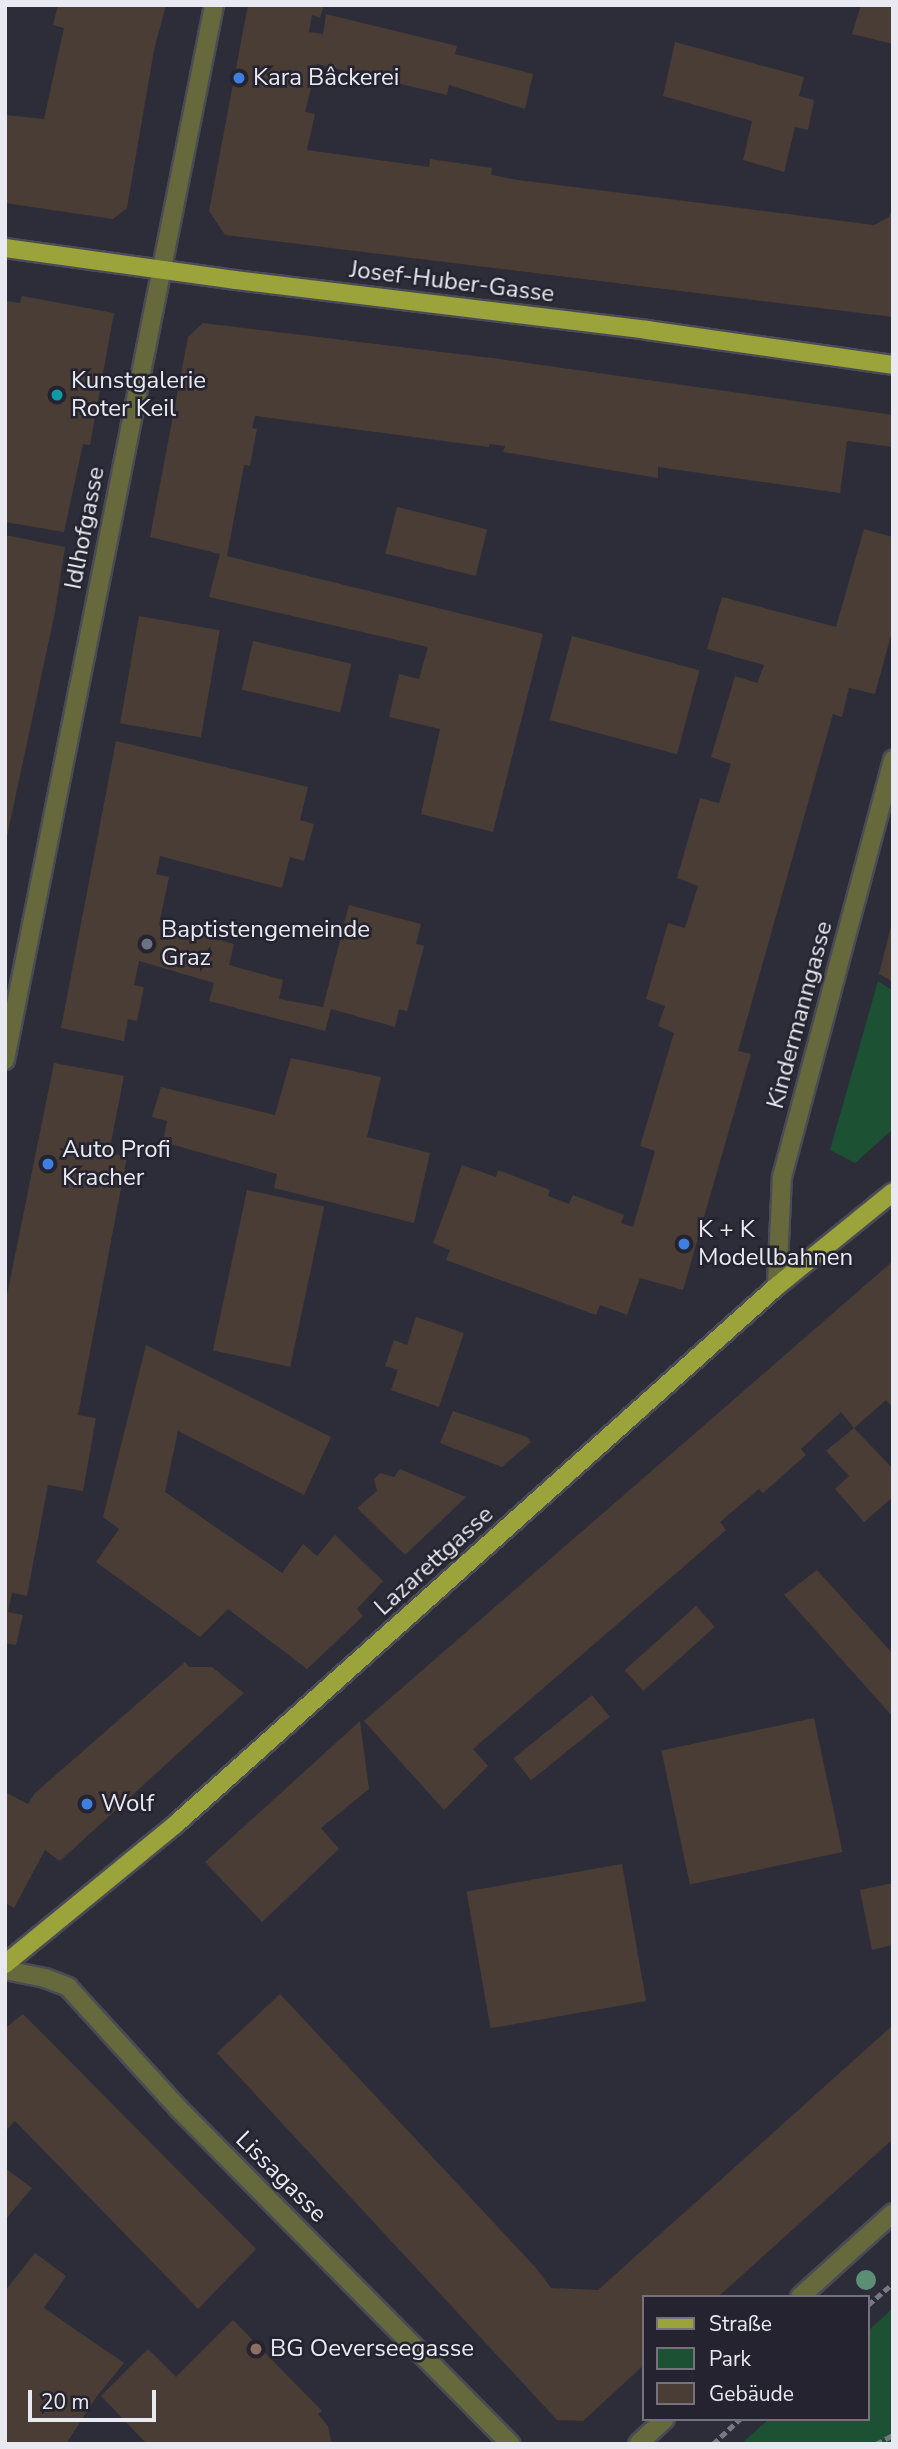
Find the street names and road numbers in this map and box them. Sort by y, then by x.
street label: Josef-Huber-Gasse [348,255,556,309]
street label: Idlhofgasse [59,464,111,592]
street label: Kindermanngasse [761,918,839,1112]
street label: Lazarettgasse [369,1500,499,1622]
street label: Lissagasse [229,2125,333,2229]

